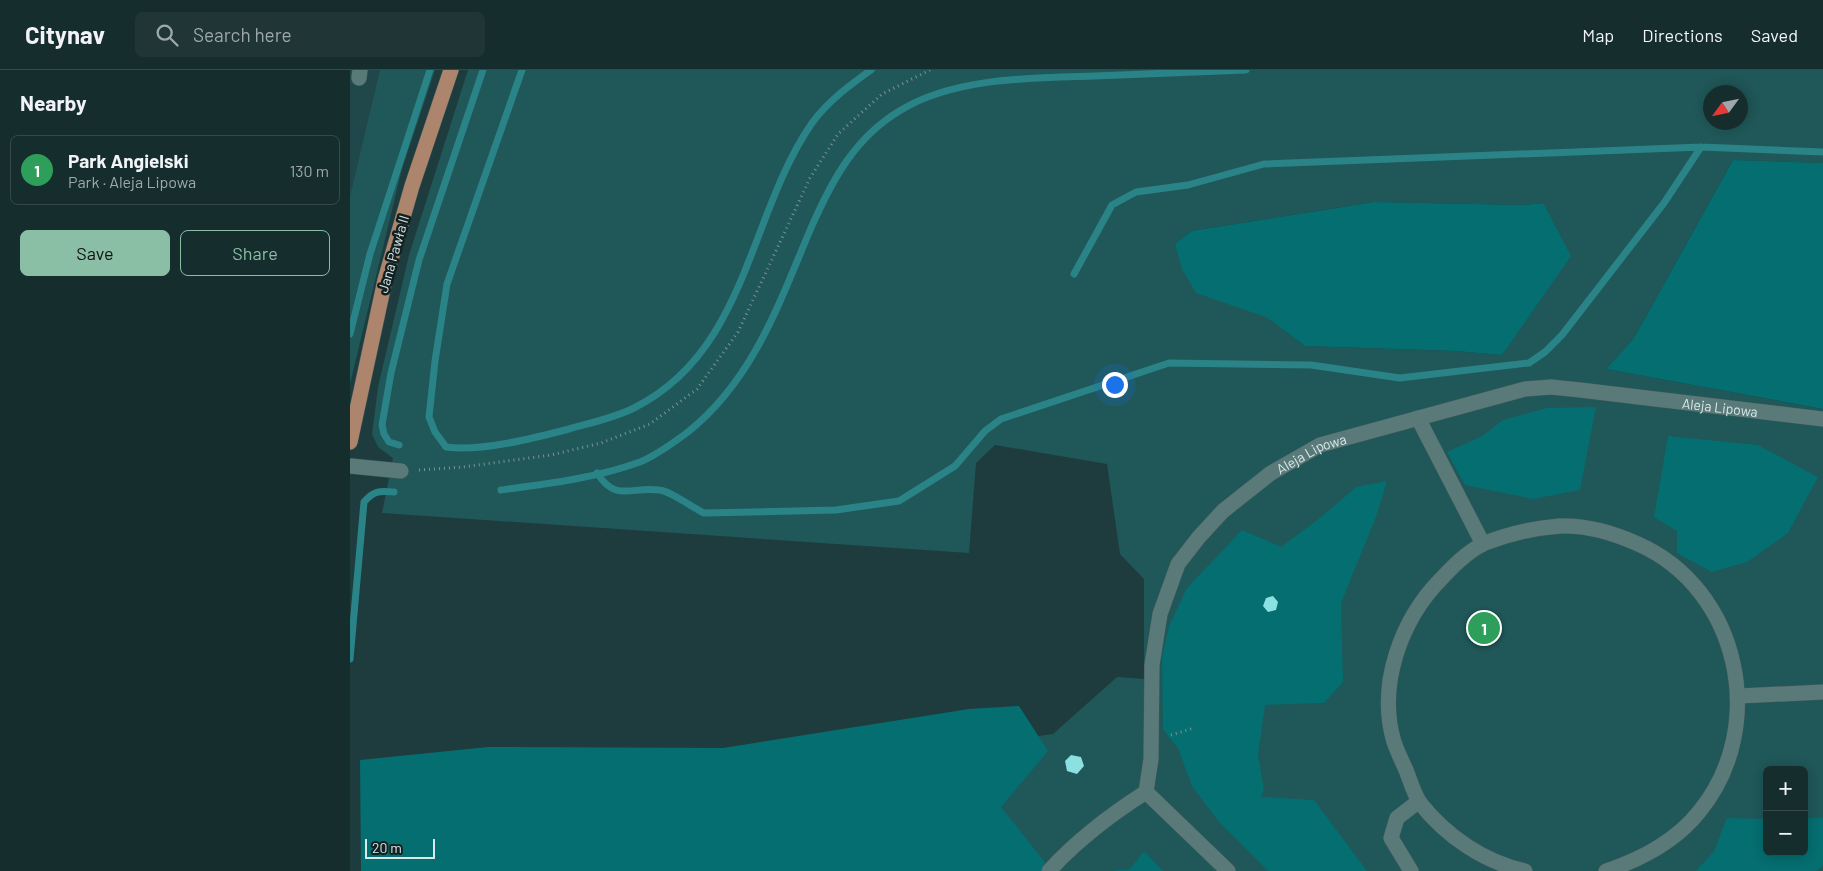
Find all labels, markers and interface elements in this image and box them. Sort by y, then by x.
search box [135,12,485,57]
text: Citynav [25,20,105,49]
icon: search [153,21,181,49]
text: Search here [193,23,292,46]
text: Map [1582,24,1614,46]
text: Directions [1642,24,1723,46]
text: Saved [1751,24,1798,46]
north arrow [1703,85,1748,130]
text: Nearby [20,90,86,115]
text: Park Angielski [68,149,189,172]
text: 1 [34,161,40,180]
text: 130 m [290,161,329,180]
text: Park · Aleja Lipowa [68,172,196,191]
street label: Jana Pawła II [374,213,412,295]
button: Save [20,230,170,276]
button: Share [180,230,330,276]
your location [1102,372,1128,398]
street label: Aleja Lipowa [1681,394,1759,420]
street label: Aleja Lipowa [1273,430,1348,477]
pin: 1 [1468,609,1500,647]
map controls [1763,766,1808,856]
button: + [1763,766,1808,811]
button: − [1763,811,1808,856]
scale bar [365,836,435,859]
text: 20 m [372,839,402,856]

